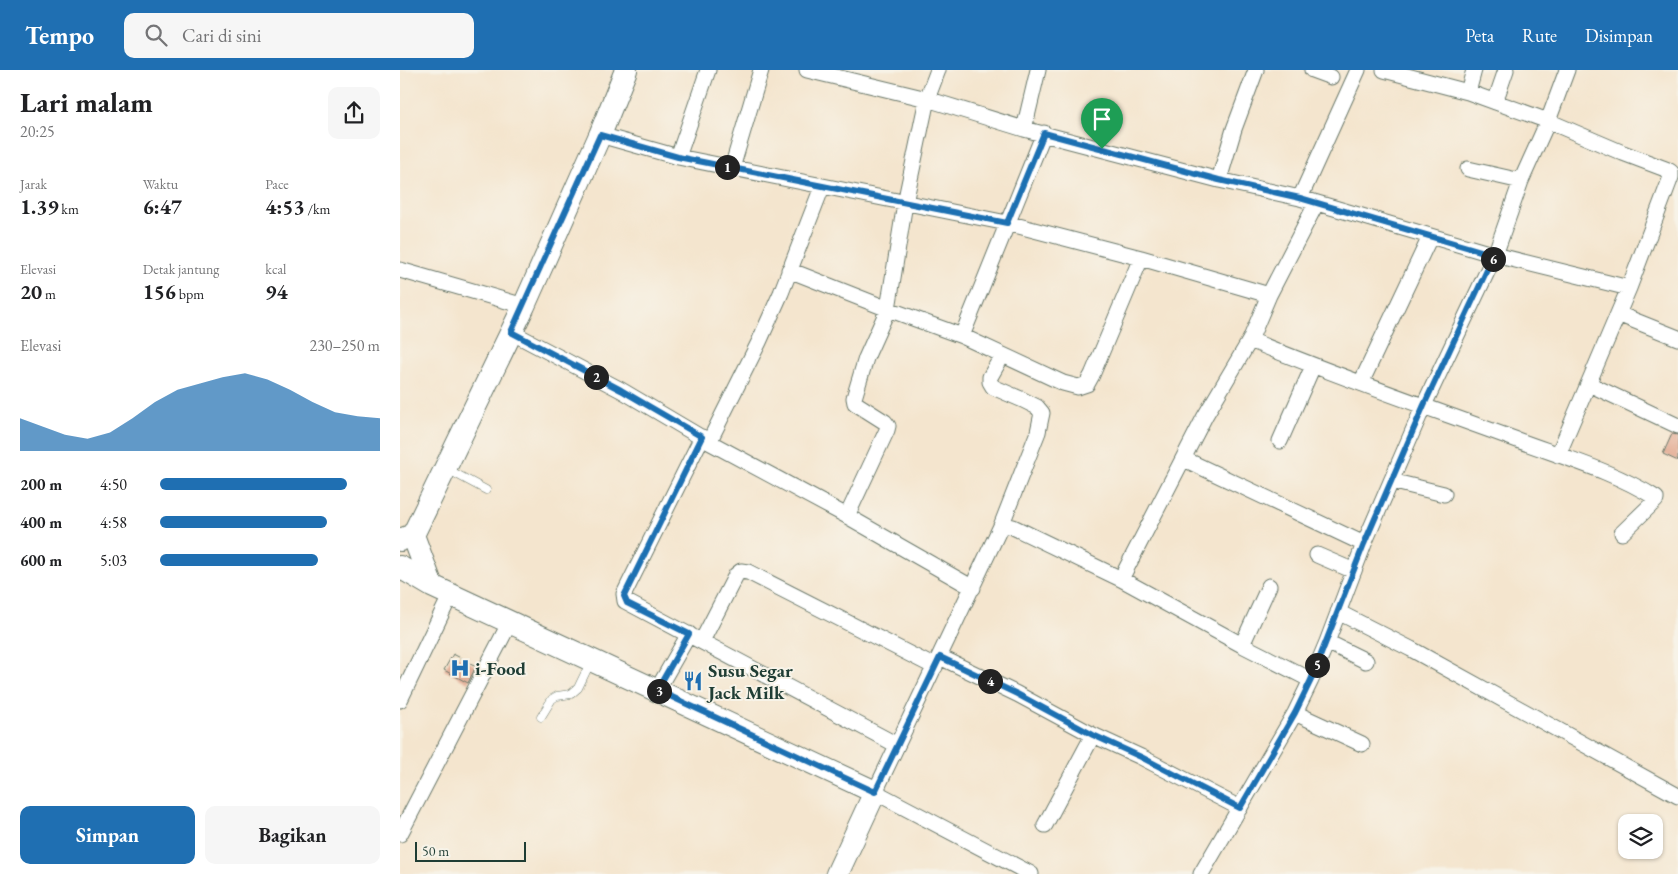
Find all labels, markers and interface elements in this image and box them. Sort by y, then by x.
search box [124,13,474,58]
text: Tempo [25,20,94,51]
icon: search [142,21,170,49]
text: Cari di sini [182,23,261,48]
text: Peta [1465,24,1494,47]
text: Rute [1522,24,1557,47]
text: Disimpan [1585,24,1653,47]
text: Lari malam [20,84,153,120]
button: share [328,87,380,139]
pin [1081,98,1123,149]
icon: arrive [1088,105,1116,133]
text: 20:25 [20,121,55,142]
pin: 1 [714,154,740,180]
text: 1 [724,158,731,176]
text: Jarak [20,175,47,193]
text: Waktu [143,175,178,193]
text: Pace [265,175,289,193]
text: 1.39 [20,193,59,220]
text: 6:47 [143,193,182,220]
text: 4:53 [265,193,305,220]
text: km [59,200,79,218]
text: /km [305,200,330,218]
pin: 6 [1480,246,1506,272]
text: 6 [1490,250,1497,268]
text: Elevasi [20,260,56,278]
text: Detak jantung [143,260,219,278]
text: kcal [265,260,286,278]
text: 20 [20,278,42,305]
text: 156 [143,278,176,305]
text: 94 [265,278,288,305]
text: m [42,285,56,303]
text: bpm [176,285,204,303]
text: Elevasi [20,335,61,356]
text: 230–250 m [309,335,380,356]
pin: 2 [584,364,608,390]
text: 2 [593,368,600,386]
text: 200 m [20,474,62,495]
text: 4:50 [100,474,127,495]
text: 400 m [20,512,62,533]
text: 4:58 [100,512,127,533]
text: 600 m [20,550,62,571]
text: 5:03 [100,550,127,571]
pin: 5 [1304,652,1330,678]
place label: i-Food [475,656,527,681]
text: 5 [1314,656,1321,674]
hospital icon: i-Food [449,657,471,679]
place label: Susu Segar Jack Milk [706,658,793,705]
pin: 4 [978,668,1002,694]
restaurant icon: Susu Segar Jack Milk [682,670,704,692]
text: 4 [987,672,994,690]
pin: 3 [646,678,672,704]
text: 3 [656,682,663,700]
button: Simpan [20,806,195,864]
button: Bagikan [205,806,380,864]
map controls [1618,814,1663,859]
button: layers [1618,814,1663,859]
scale bar [415,839,526,862]
text: 50 m [422,842,449,860]

